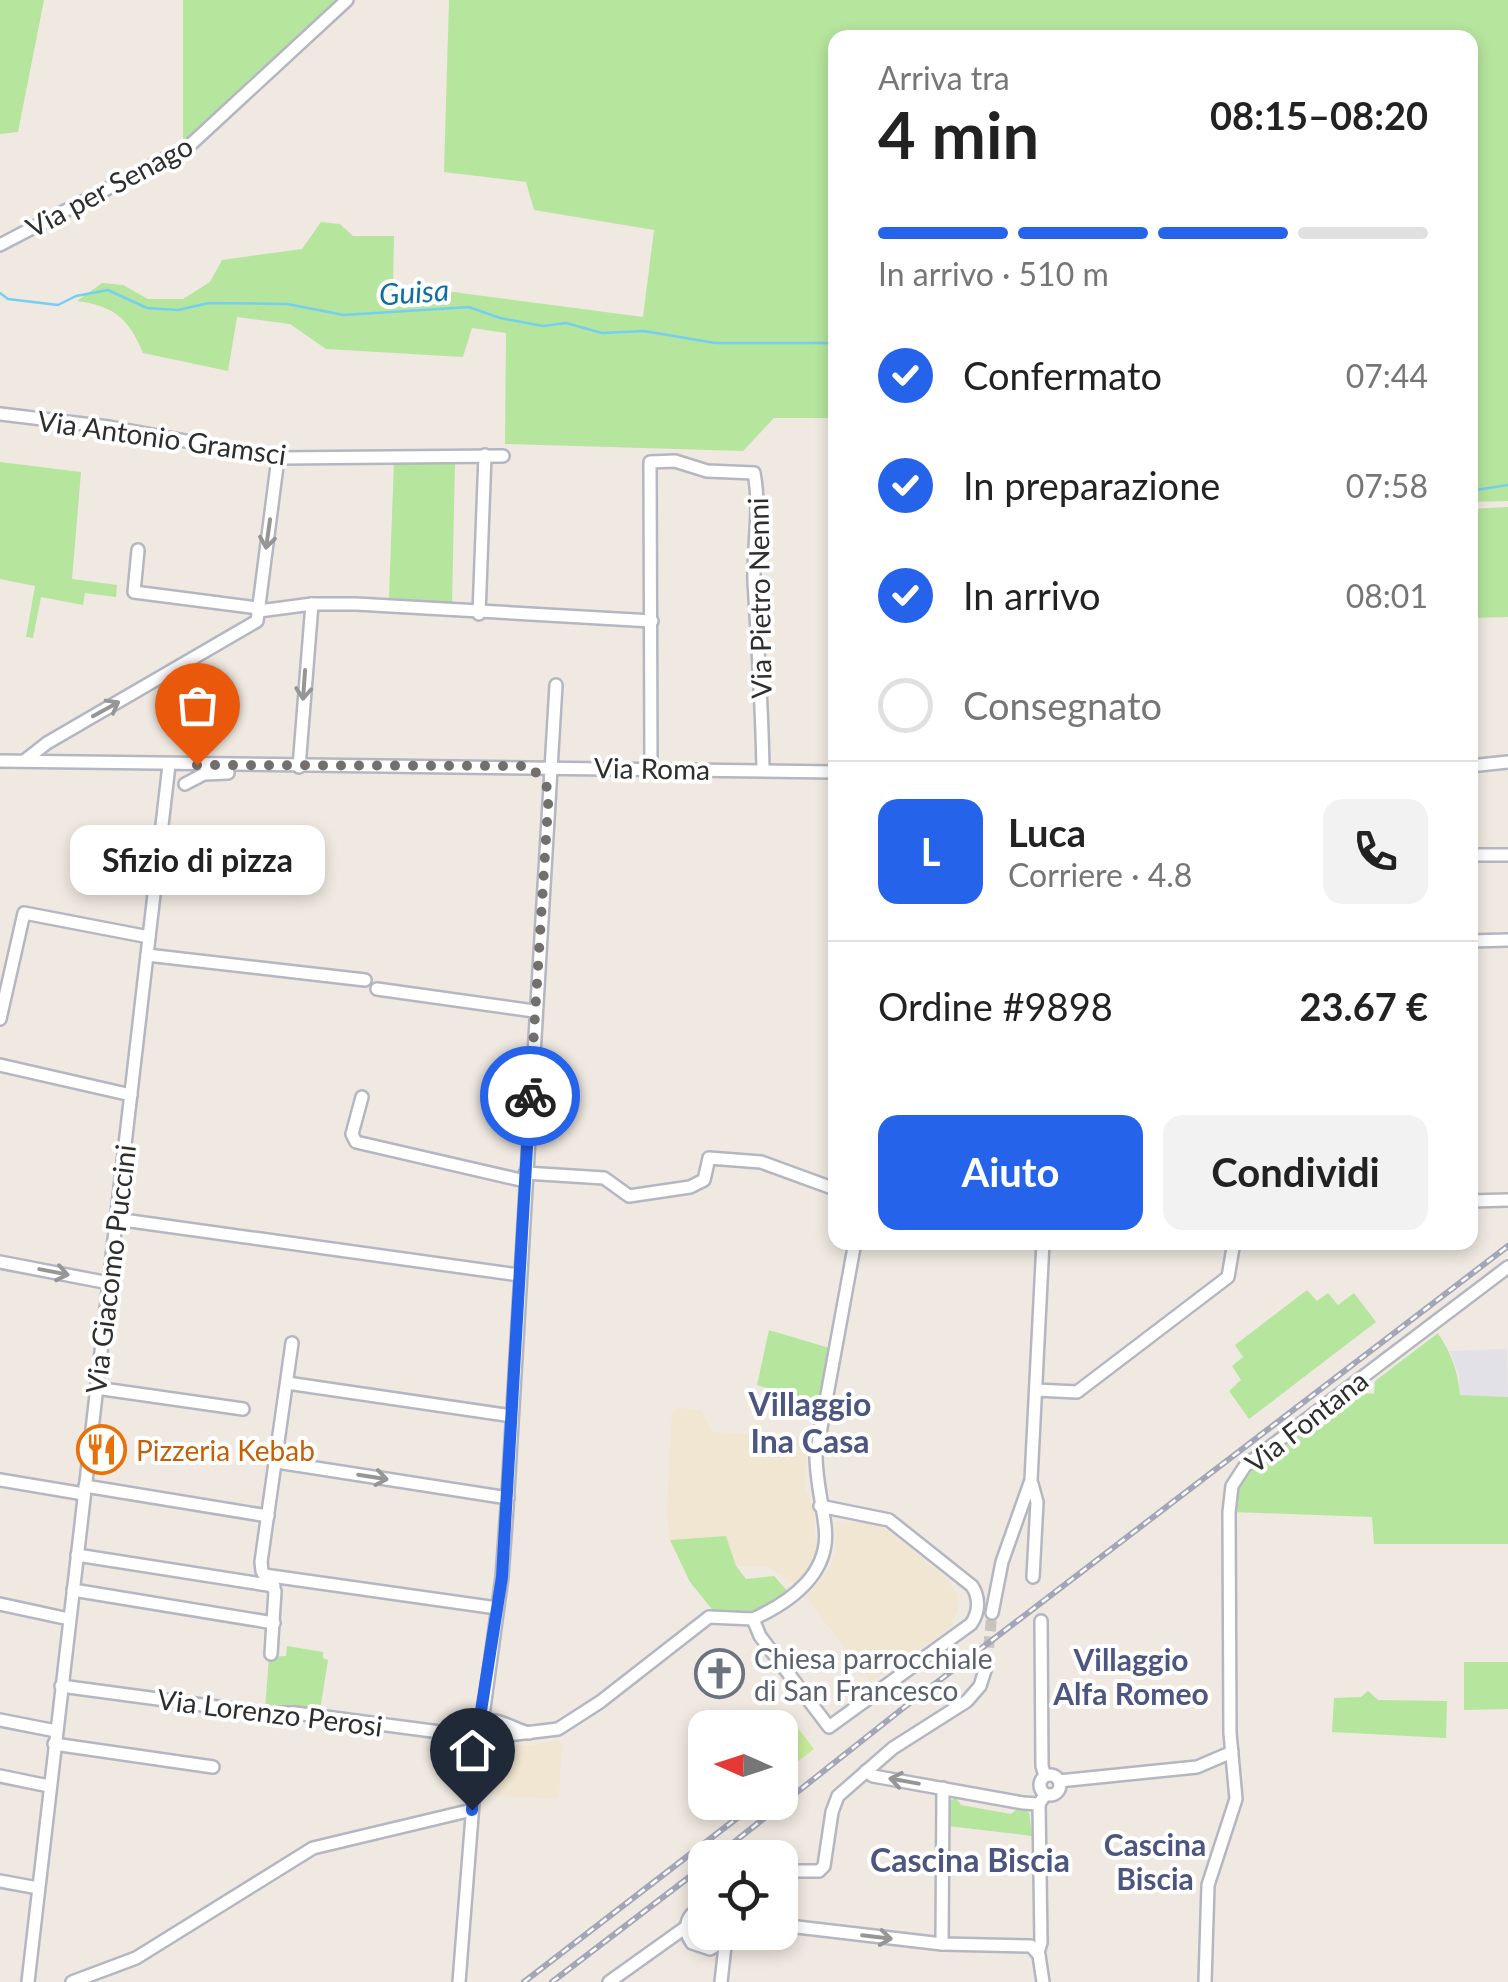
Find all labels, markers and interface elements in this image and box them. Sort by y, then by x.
text: Arriva tra [878,58,1010,97]
text: 08:15–08:20 [1210,92,1428,138]
text: 4 min [878,95,1039,173]
street label: Via per Senago [20,128,198,244]
text: In arrivo · 510 m [878,254,1109,293]
water label: Guisa [378,271,450,311]
icon: check [878,348,933,403]
text: Confermato [963,352,1162,398]
text: 07:44 [1346,356,1428,395]
street label: Via Antonio Gramsci [35,403,289,471]
icon: check [878,458,933,513]
text: In preparazione [963,462,1220,508]
text: 07:58 [1346,466,1428,505]
street label: Via Pietro Nenni [740,497,778,699]
one-way arrow [259,518,277,550]
icon: check [878,568,933,623]
text: In arrivo [963,572,1101,618]
text: 08:01 [1346,576,1428,615]
pin [155,663,240,766]
one-way arrow [294,668,313,701]
icon: bag [170,678,225,733]
text: Consegnato [963,682,1162,728]
one-way arrow [92,699,120,719]
street label: Via Roma [594,750,710,786]
button: phone [1323,799,1428,904]
text: Luca [1008,809,1086,855]
callout: Sfizio di pizza [70,825,324,895]
text: L [921,828,940,874]
text: Sfizio di pizza [102,840,293,879]
text: Corriere · 4.8 [1008,855,1192,894]
text: Ordine #9898 [878,983,1113,1029]
text: 23.67 € [1300,983,1428,1029]
courier [480,1046,580,1146]
icon: bike [503,1069,558,1124]
button: Aiuto [878,1115,1143,1230]
button: Condividi [1163,1115,1428,1230]
street label: Via Giacomo Puccini [78,1143,142,1395]
one-way arrow [37,1264,69,1283]
street label: Via Fontana [1238,1363,1374,1479]
district label: Villaggio Ina Casa [748,1384,871,1460]
restaurant icon: Pizzeria Kebab [75,1424,127,1476]
place label: Pizzeria Kebab [136,1433,315,1467]
one-way arrow [356,1469,389,1487]
place label: Chiesa parrocchiale di San Francesco [754,1641,992,1707]
district label: Villaggio Alfa Romeo [1052,1641,1209,1711]
church icon: Chiesa parrocchiale di San Francesco [693,1648,745,1700]
street label: Via Lorenzo Perosi [155,1681,385,1743]
pin [430,1708,515,1811]
north arrow [688,1710,798,1820]
map controls [688,1710,798,1950]
icon: home [445,1723,500,1778]
one-way arrow [888,1771,921,1790]
district label: Cascina Biscia [1104,1826,1206,1896]
button: locate [688,1840,798,1950]
district label: Cascina Biscia [870,1840,1070,1879]
one-way arrow [860,1928,892,1947]

